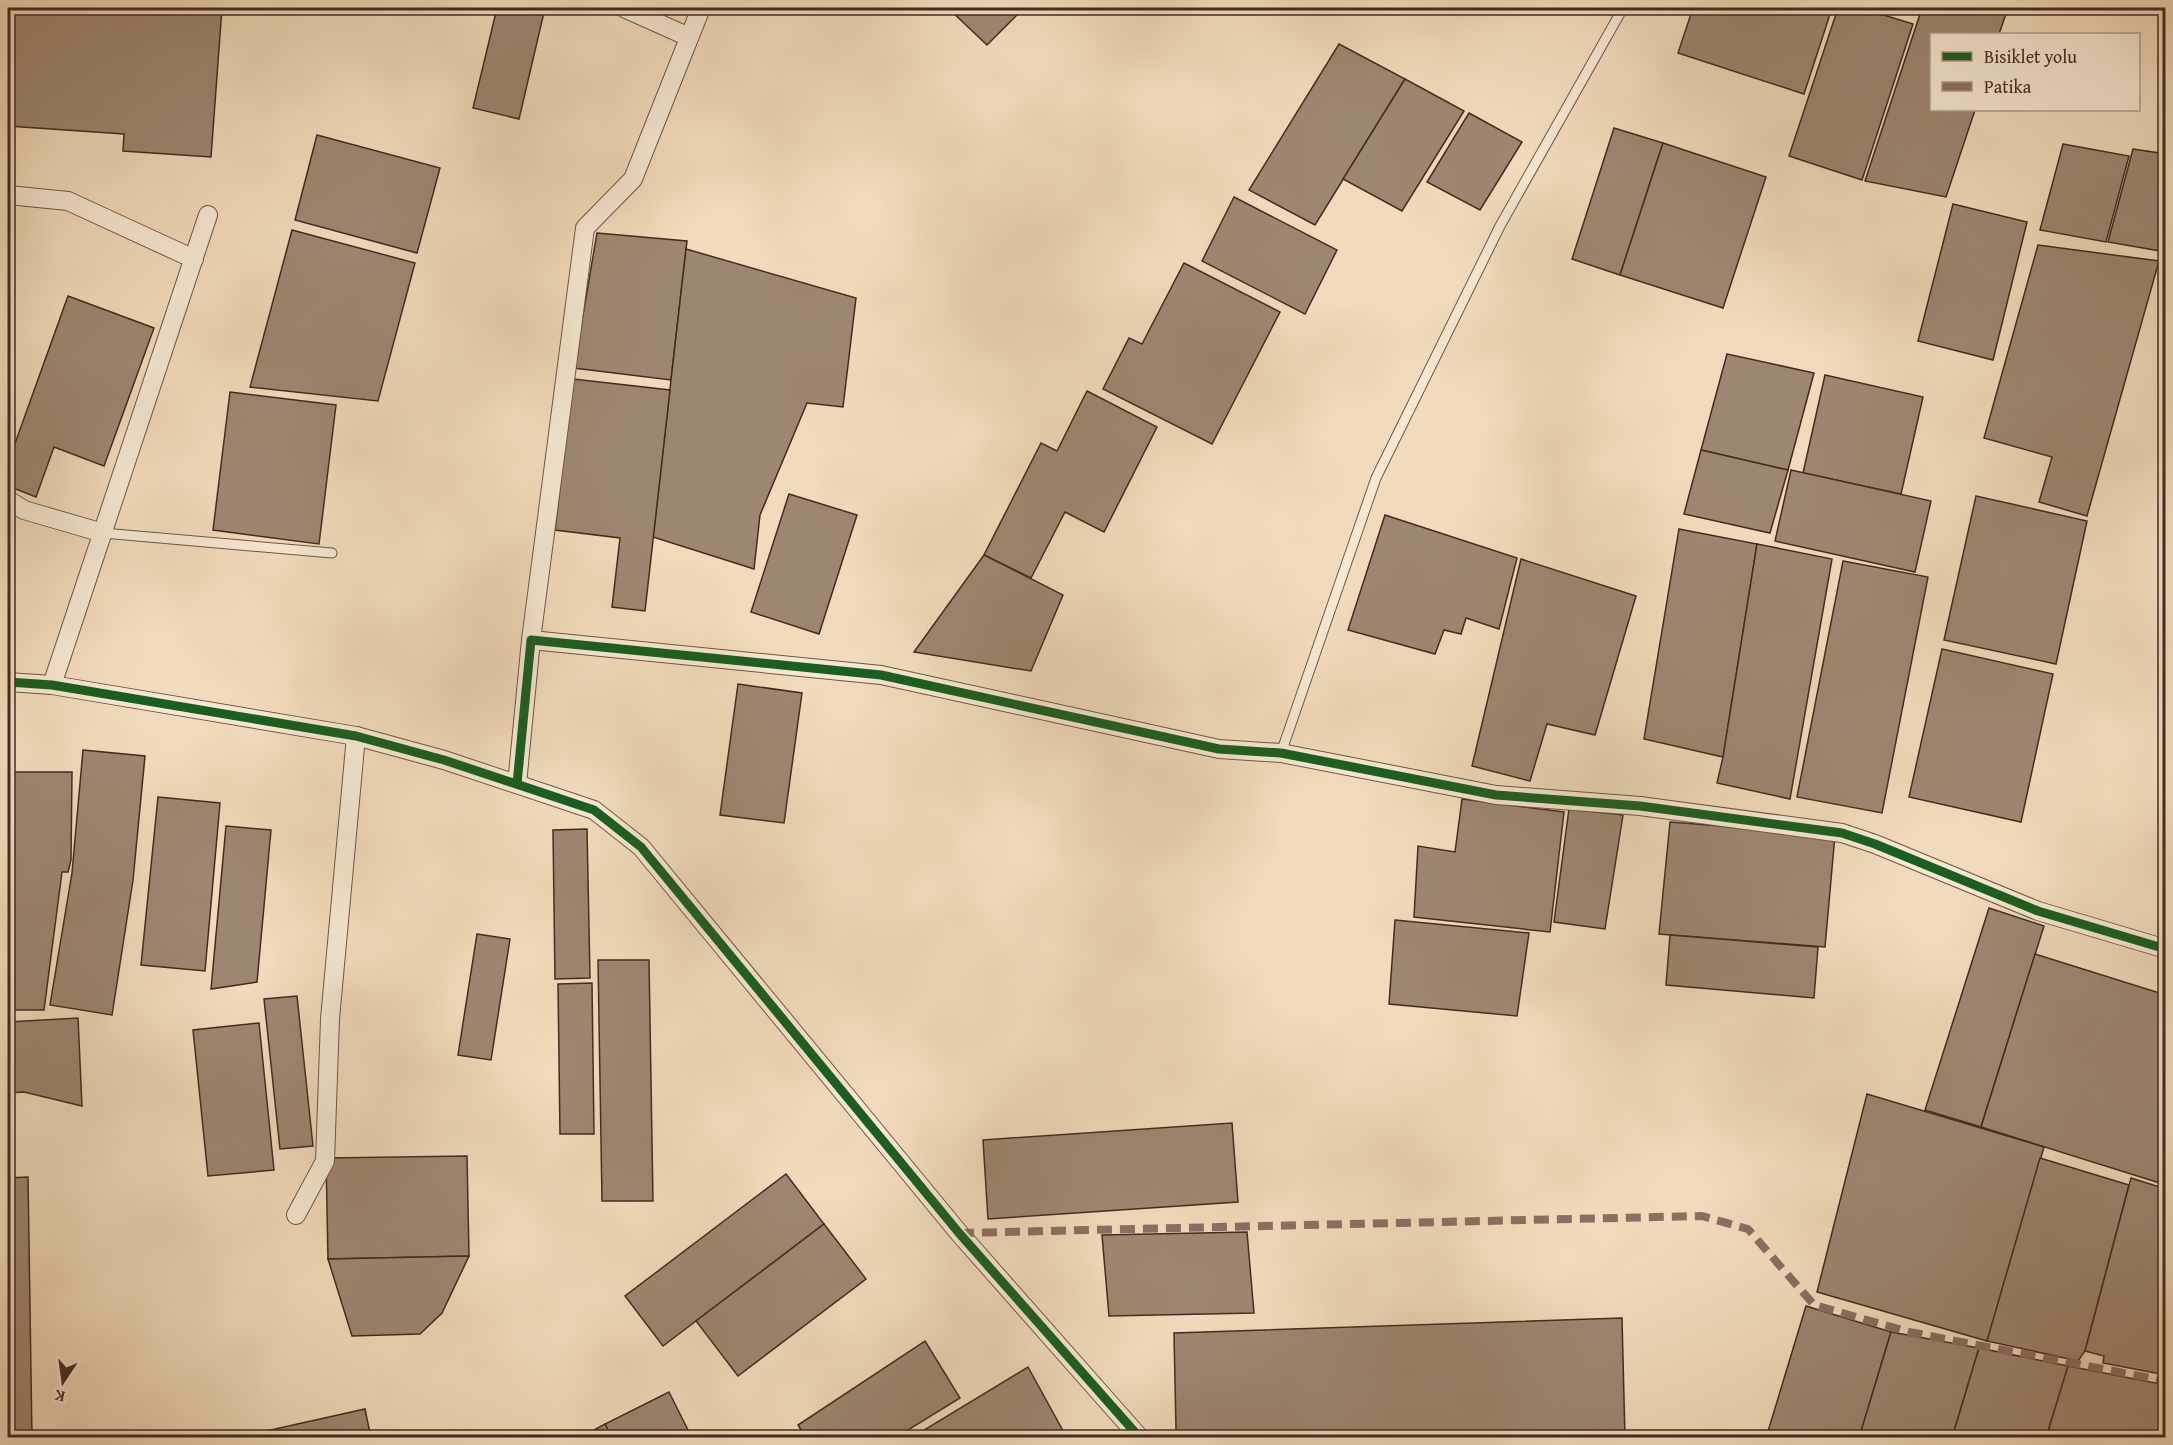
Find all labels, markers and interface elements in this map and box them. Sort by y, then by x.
legend [1930,33,2140,111]
text: Bisiklet yolu [1984,43,2077,70]
text: Patika [1984,73,2032,100]
north arrow [33,1352,93,1412]
text: K [51,1384,67,1409]

